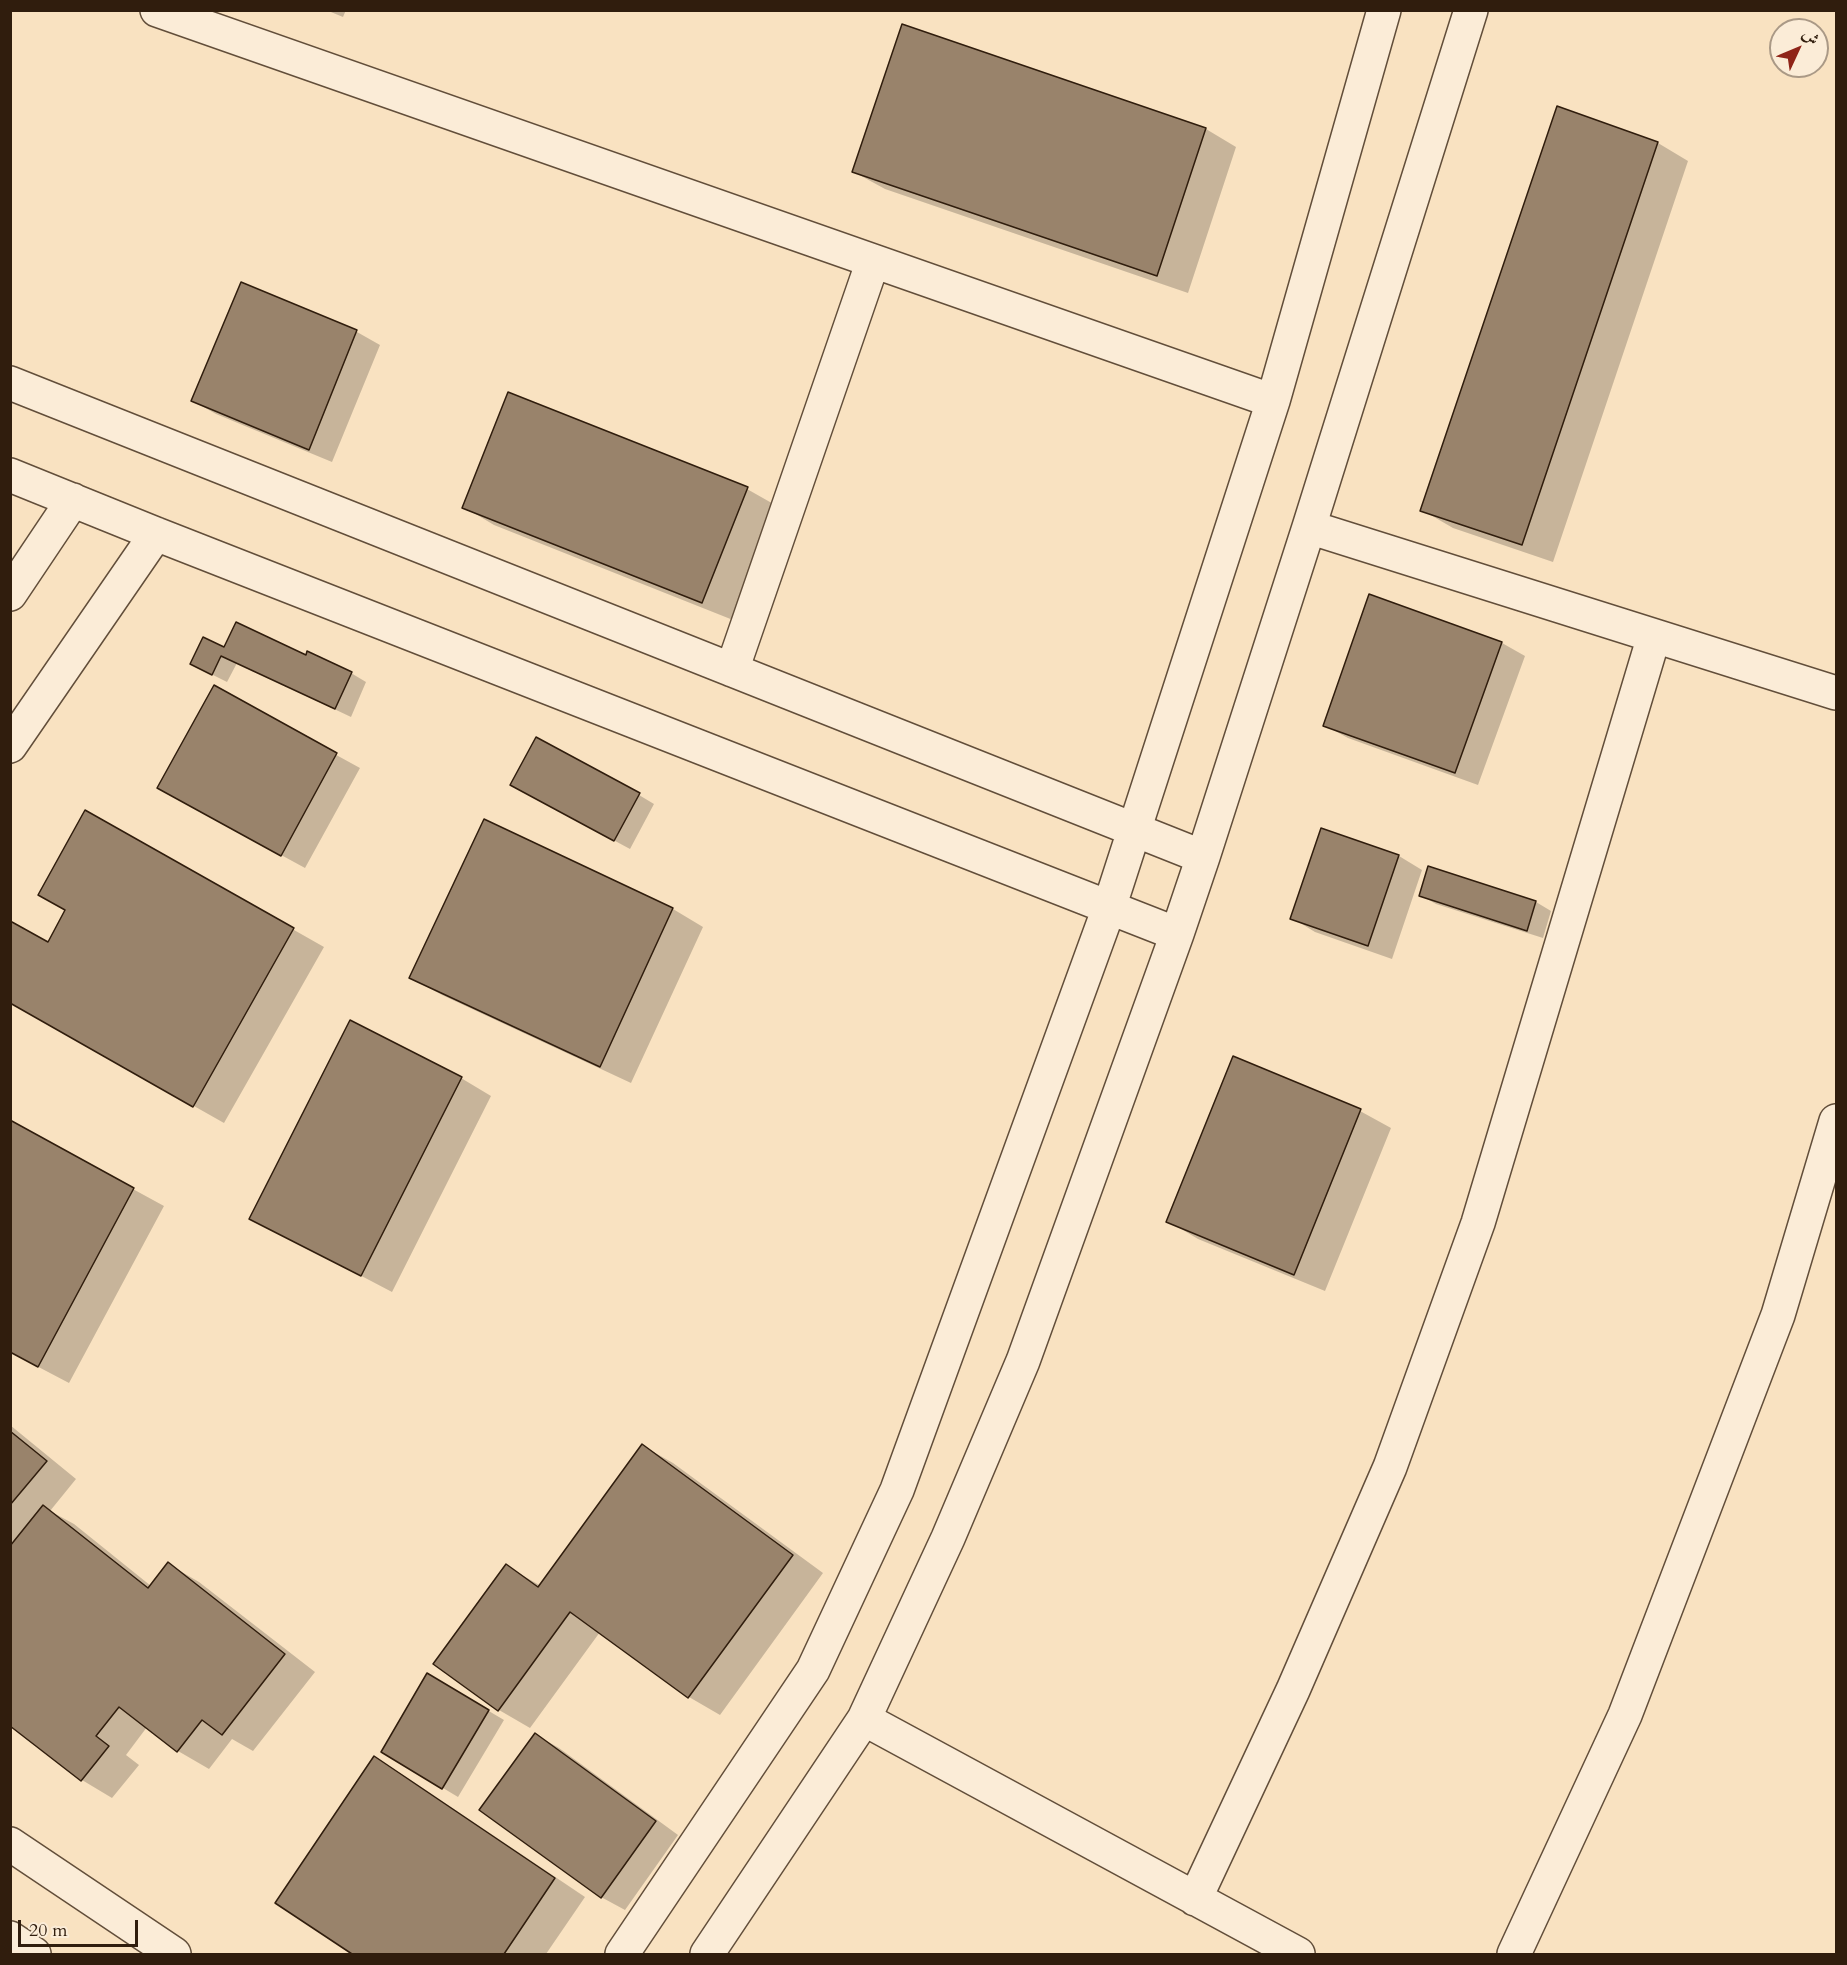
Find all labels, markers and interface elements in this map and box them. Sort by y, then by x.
north arrow [1769,18,1829,78]
text: ش [1797,24,1824,50]
scale bar [21,1908,141,1946]
text: 20 m [29,1918,68,1943]

